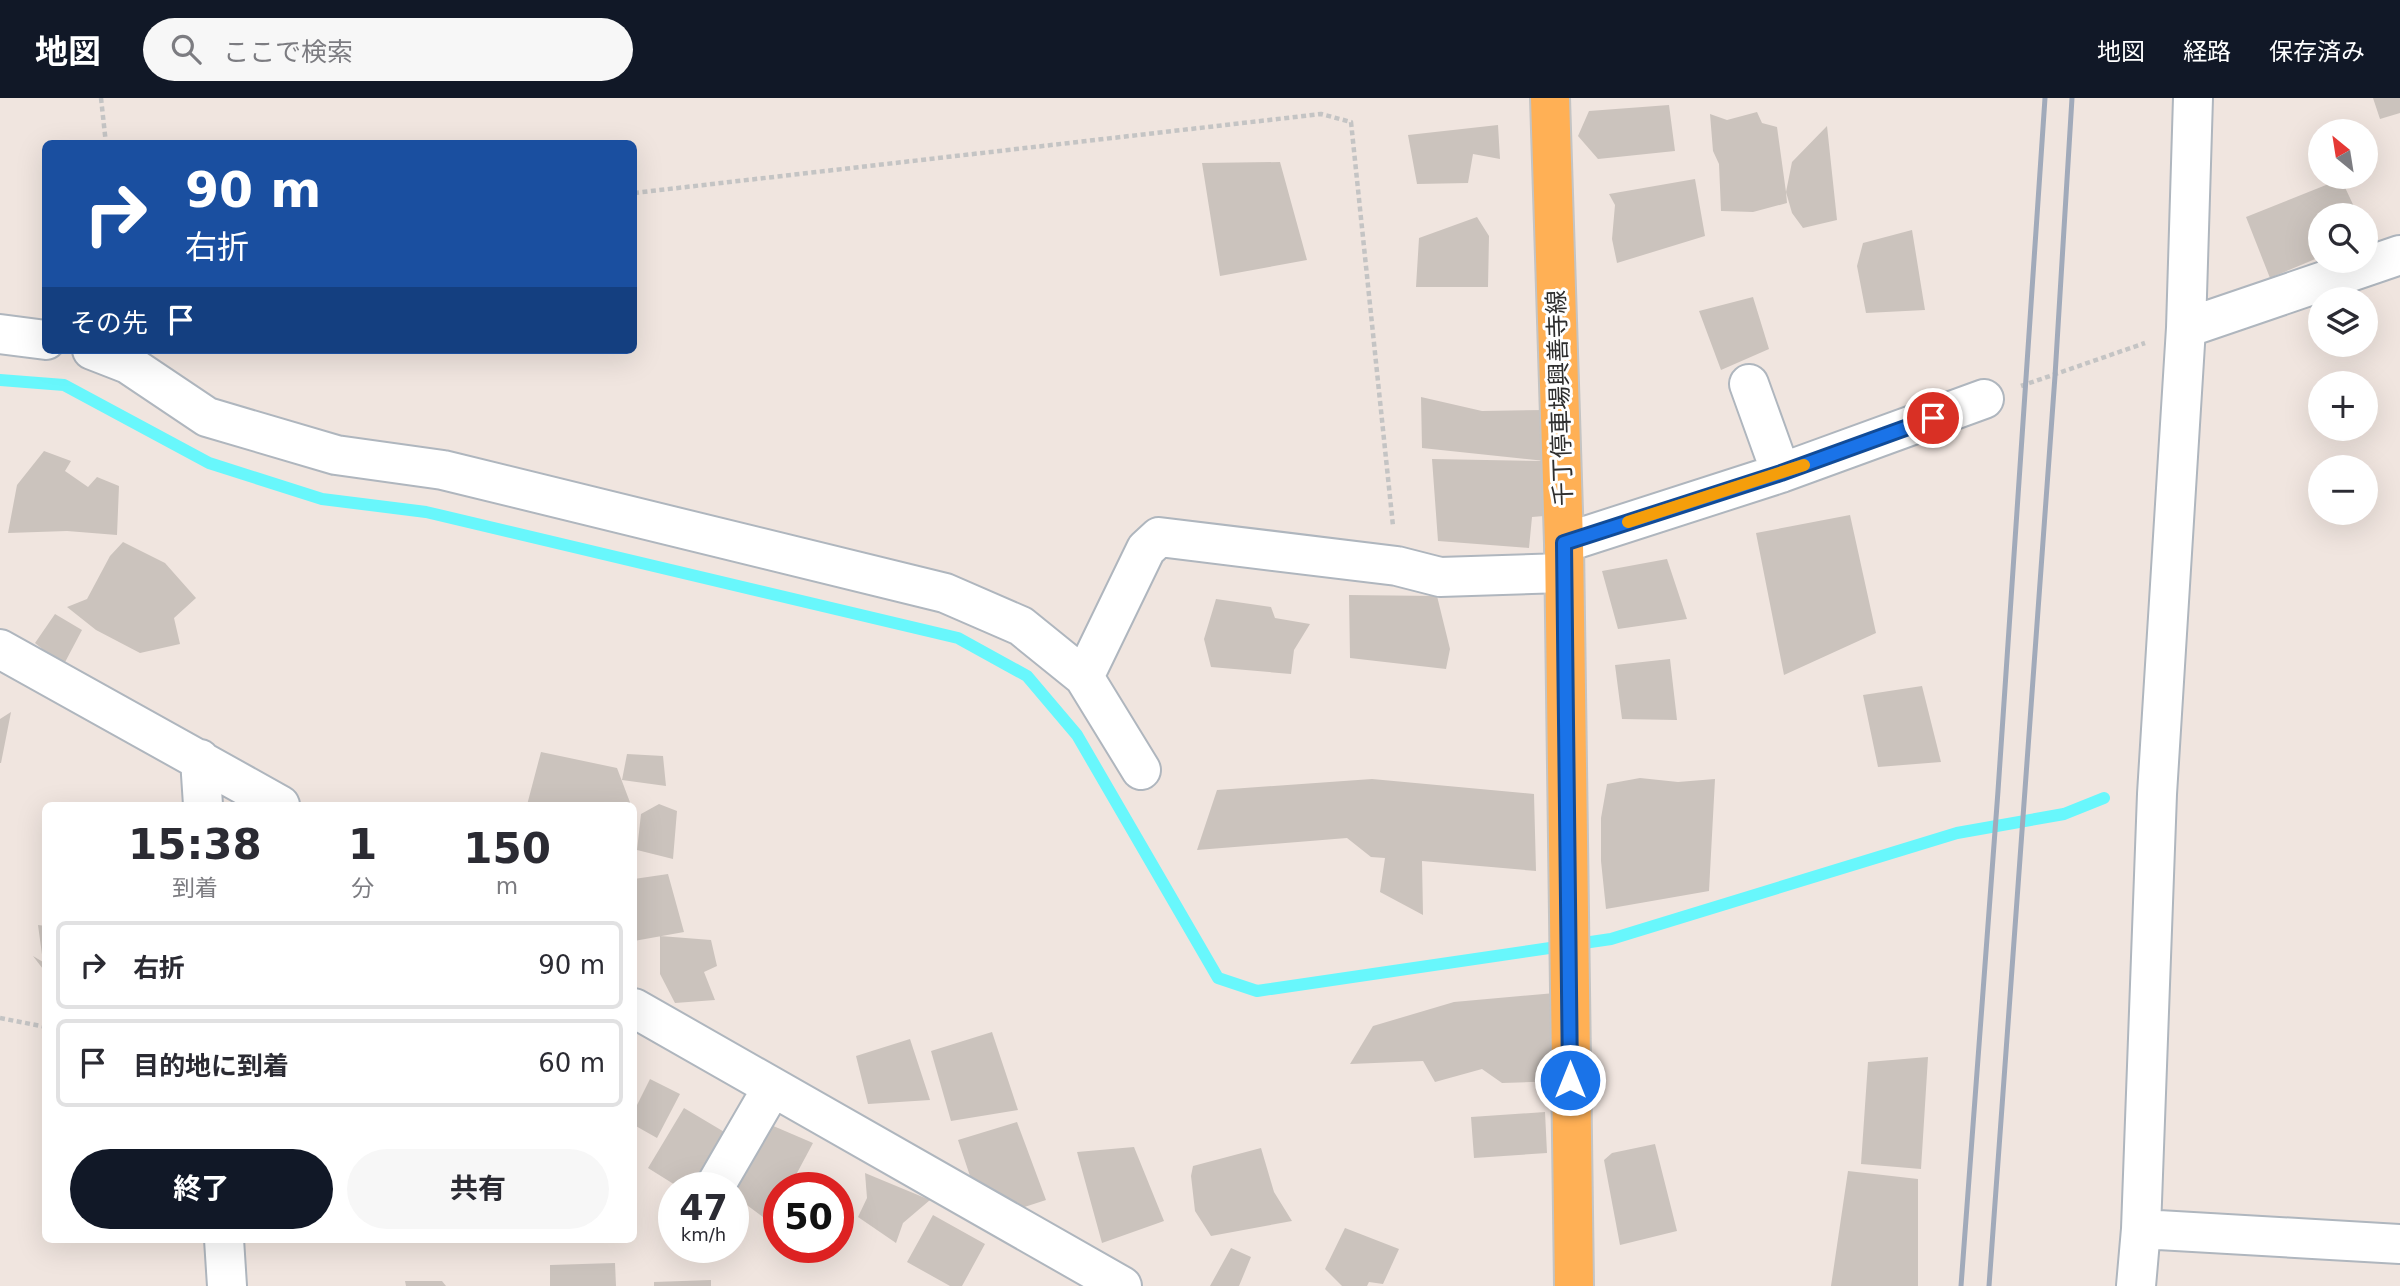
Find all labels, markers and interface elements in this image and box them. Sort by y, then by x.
search box [143,18,633,81]
icon: search [167,30,205,68]
text: 地図 [35,32,101,71]
text: ここで検索 [223,37,353,67]
text: 地図 [2097,38,2145,66]
text: 経路 [2183,38,2231,66]
text: 保存済み [2269,38,2365,66]
north arrow [2308,119,2378,189]
map controls [2308,119,2378,525]
text: 90 m [185,162,321,219]
icon: right [70,168,161,259]
button: search [2308,203,2378,273]
text: 右折 [185,228,249,266]
button: layers [2308,287,2378,357]
street label: 千丁停車場興善寺線 [1542,290,1578,506]
icon: arrive [162,301,200,339]
text: その先 [70,308,148,338]
button: + [2308,371,2378,441]
pin [1903,388,1963,448]
icon: arrive [1914,399,1952,437]
button: − [2308,455,2378,525]
text: 15:38 [128,820,262,869]
text: 1 [348,820,377,869]
text: 150 [463,824,551,873]
text: m [496,873,518,899]
text: 到着 [172,875,218,901]
text: 分 [351,875,374,901]
icon: right [74,946,112,984]
text: 90 m [538,950,605,980]
text: 右折 [133,953,185,983]
position arrow [1533,1043,1607,1117]
icon: arrive [74,1044,112,1082]
text: 60 m [538,1048,605,1078]
text: 目的地に到着 [133,1051,289,1081]
button: 終了 [70,1149,333,1229]
button: 共有 [347,1149,609,1229]
speed limit sign: 50 [763,1172,854,1263]
text: 47 [679,1188,728,1228]
text: km/h [681,1224,726,1245]

